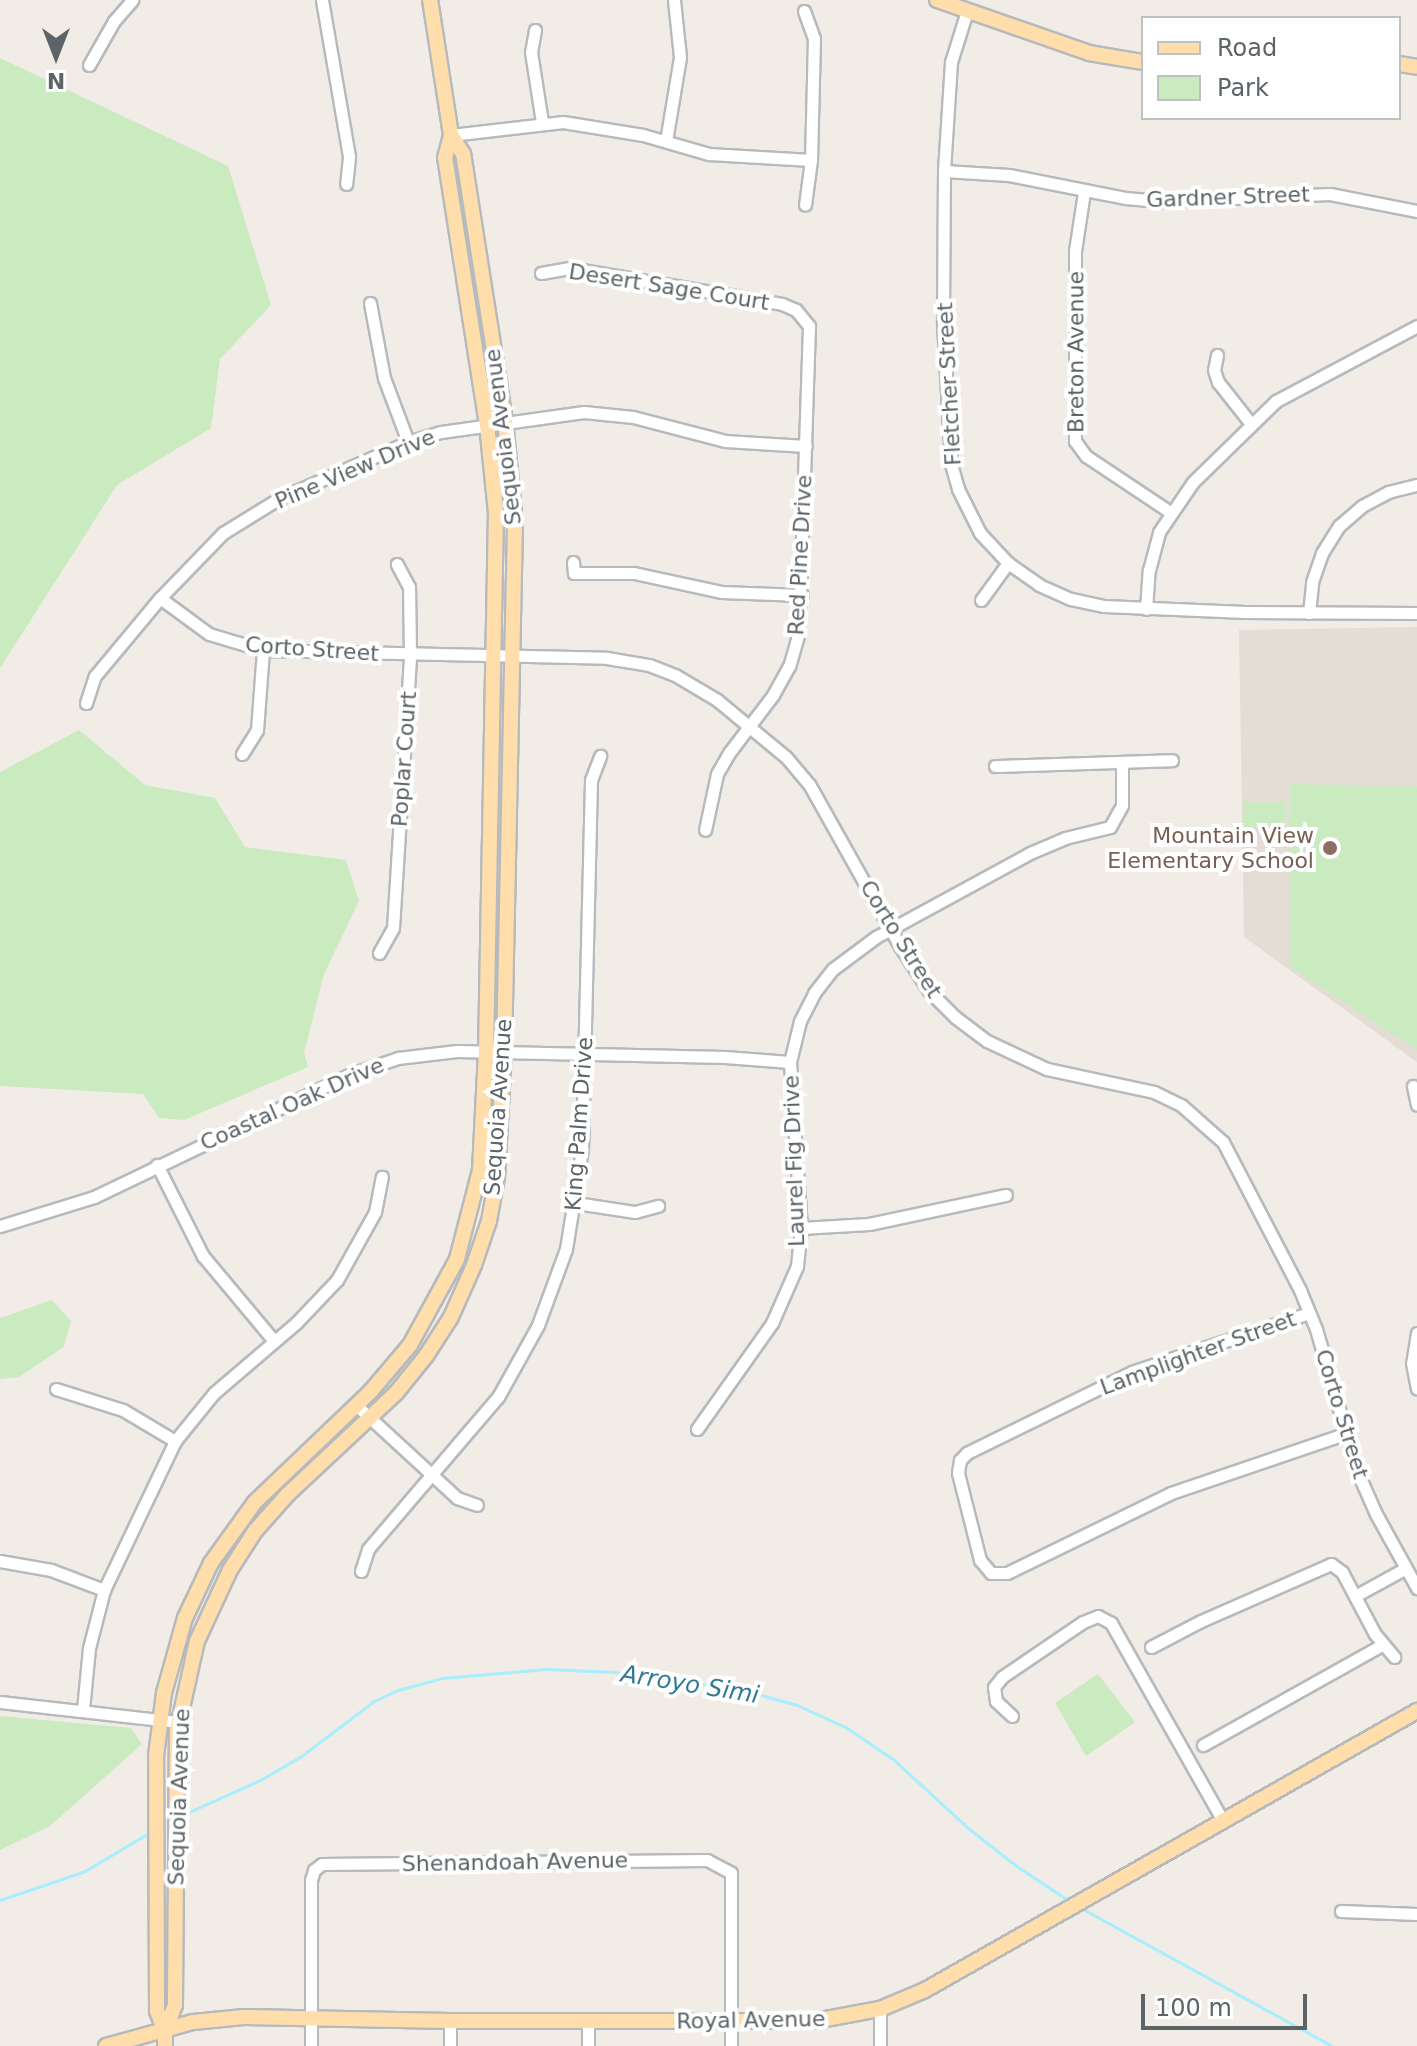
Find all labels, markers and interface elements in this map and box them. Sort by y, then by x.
north arrow [16,16,96,96]
legend [1141,16,1401,120]
text: Road [1217,34,1277,62]
text: N [47,68,65,93]
text: Park [1217,74,1269,102]
street label: Gardner Street [1146,181,1310,213]
street label: Desert Sage Court [567,258,771,316]
street label: Breton Avenue [1063,271,1089,433]
street label: Fletcher Street [932,302,966,466]
street label: Sequoia Avenue [479,347,527,527]
street label: Pine View Drive [271,423,439,515]
street label: Red Pine Drive [783,474,817,636]
street label: Corto Street [244,631,380,667]
street label: Poplar Court [386,690,422,828]
place label: Mountain View Elementary School [1107,822,1314,874]
marker: Mountain View Elementary School [1321,839,1339,857]
street label: Corto Street [854,875,948,1003]
street label: Sequoia Avenue [479,1018,517,1196]
street label: King Palm Drive [560,1036,598,1212]
street label: Coastal Oak Drive [196,1052,388,1156]
street label: Laurel Fig Drive [778,1075,810,1247]
street label: Lamplighter Street [1097,1305,1299,1401]
street label: Corto Street [1310,1346,1374,1482]
water label: Arroyo Simi [619,1660,761,1710]
street label: Sequoia Avenue [163,1708,195,1886]
street label: Shenandoah Avenue [402,1847,628,1877]
scale bar [1145,1978,1311,2028]
text: 100 m [1155,1994,1232,2022]
street label: Royal Avenue [676,2006,826,2034]

